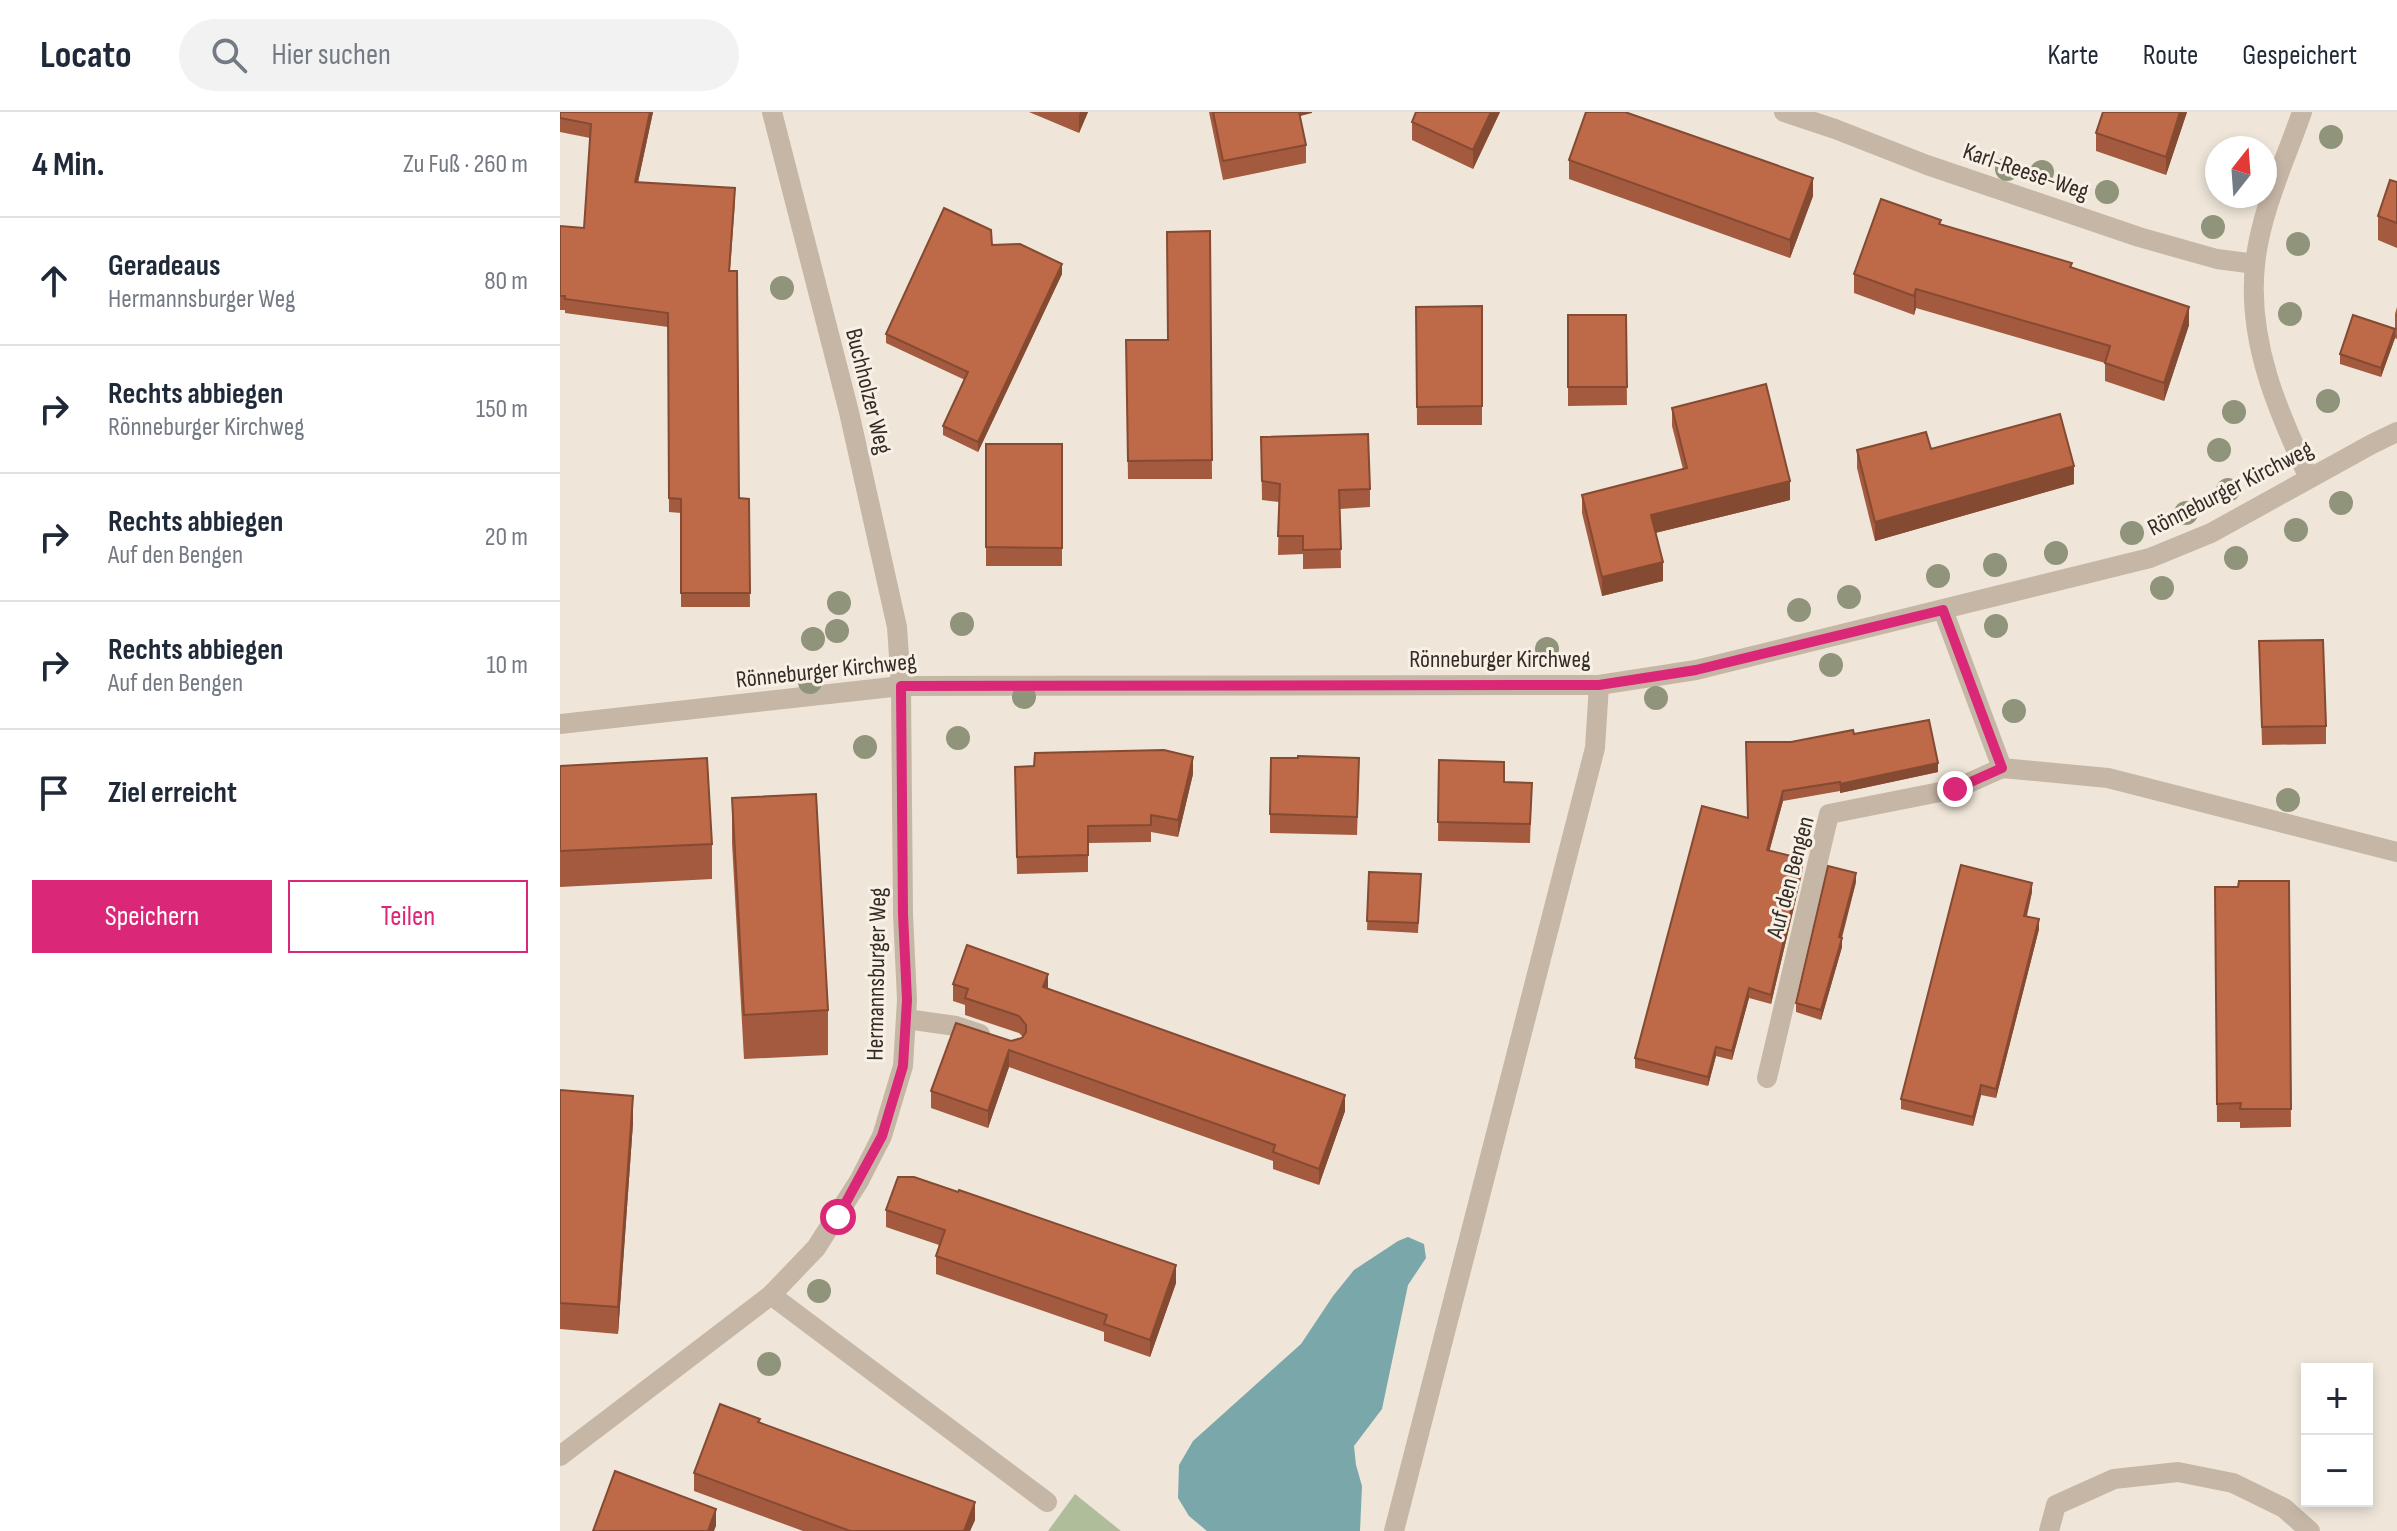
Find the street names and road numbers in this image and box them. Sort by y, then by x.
street label: Karl-Reese-Weg [1959,136,2093,207]
street label: Buchholzer Weg [839,325,898,457]
street label: Rönneburger Kirchweg [2143,434,2318,543]
street label: Rönneburger Kirchweg [1409,645,1591,674]
street label: Rönneburger Kirchweg [734,647,918,694]
street label: Auf den Bengen [1760,813,1821,942]
street label: Hermannsburger Weg [860,887,893,1061]

